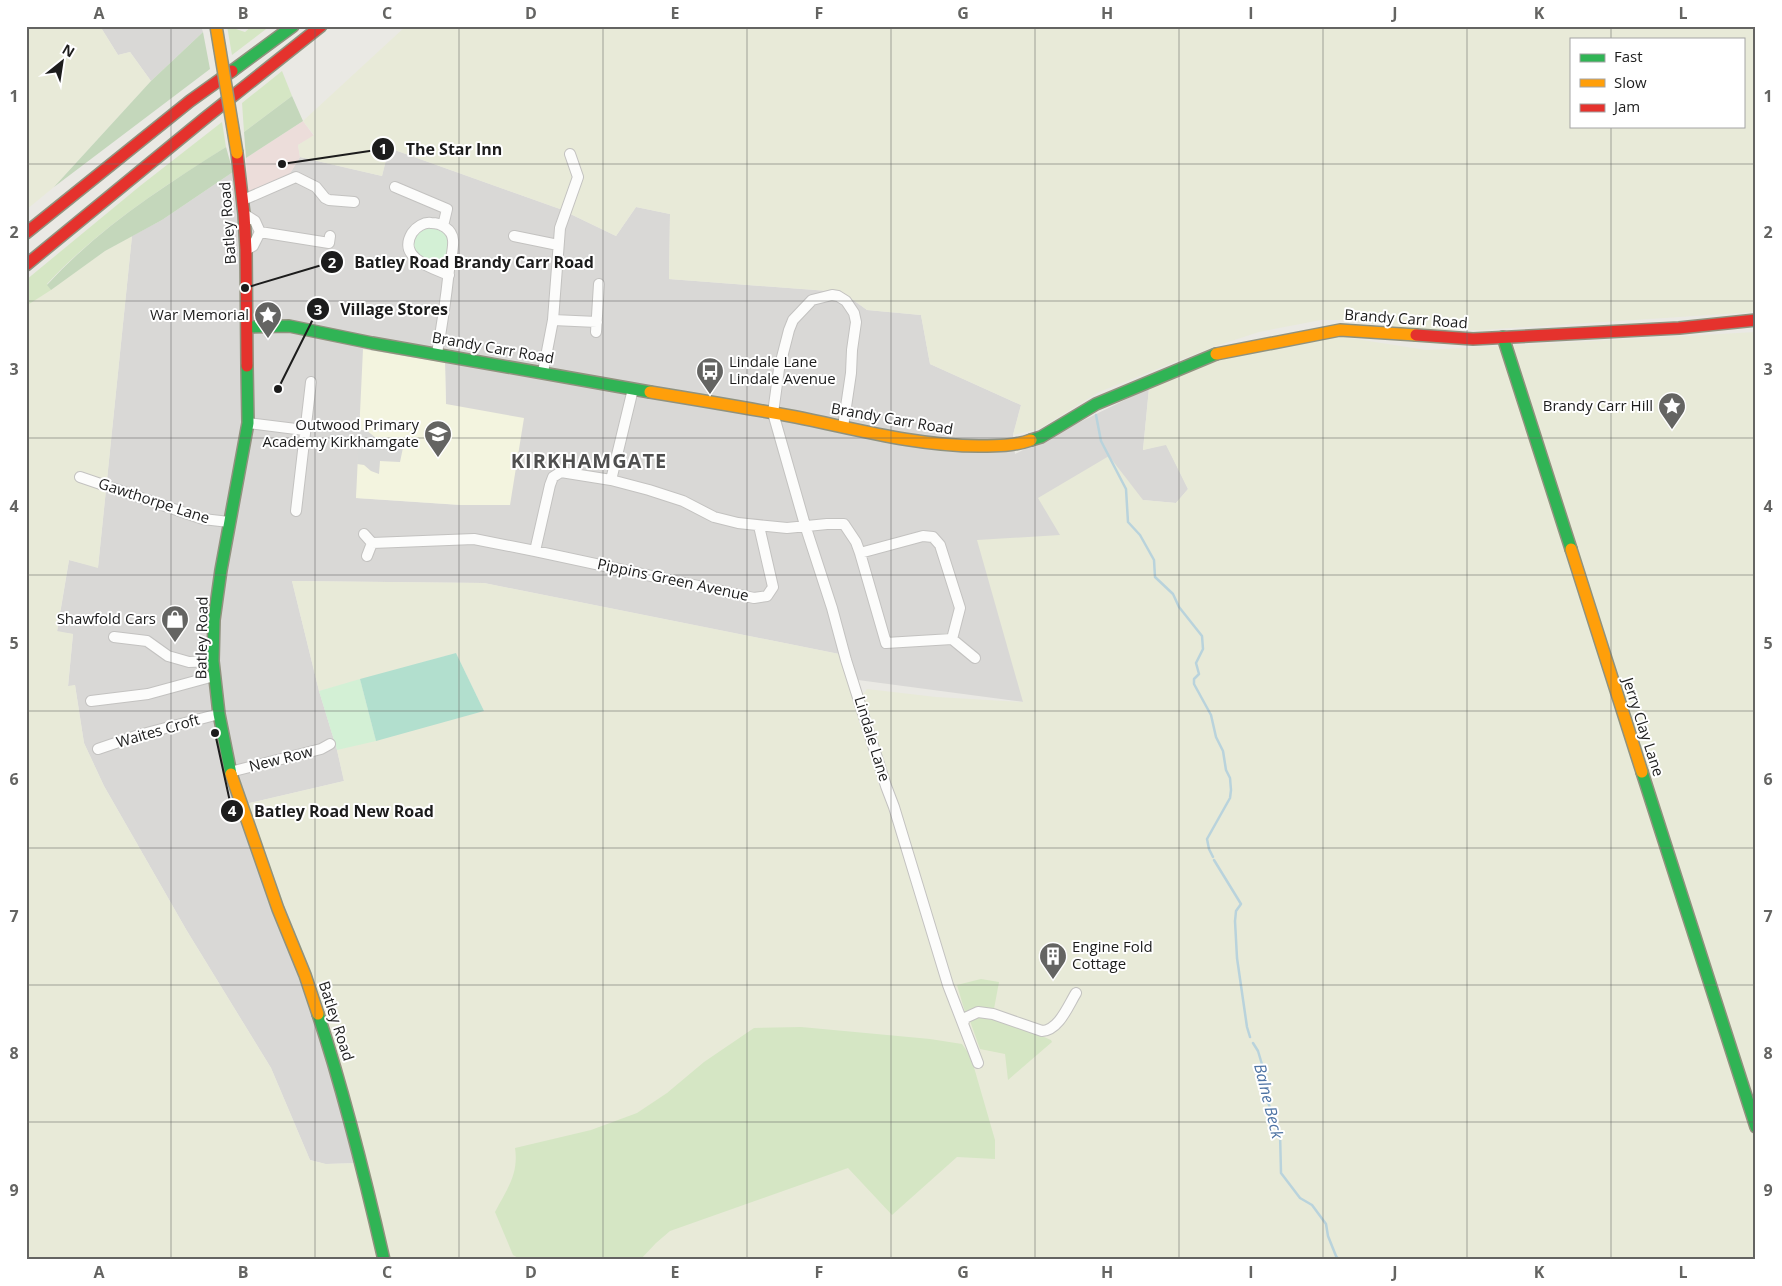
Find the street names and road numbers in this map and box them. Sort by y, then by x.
street label: Batley Road [214,181,240,265]
street label: Brandy Carr Road [1344,304,1468,332]
street label: Brandy Carr Road [431,326,556,368]
street label: Brandy Carr Road [830,397,955,439]
street label: Gawthorpe Lane [96,473,212,527]
street label: Pippins Green Avenue [596,553,751,605]
street label: Batley Road [190,596,212,680]
street label: Jerry Clay Lane [1618,673,1669,779]
street label: Lindale Lane [850,694,895,784]
street label: Waites Croft [114,709,202,751]
street label: New Row [247,740,315,776]
street label: Batley Road [315,978,359,1063]

